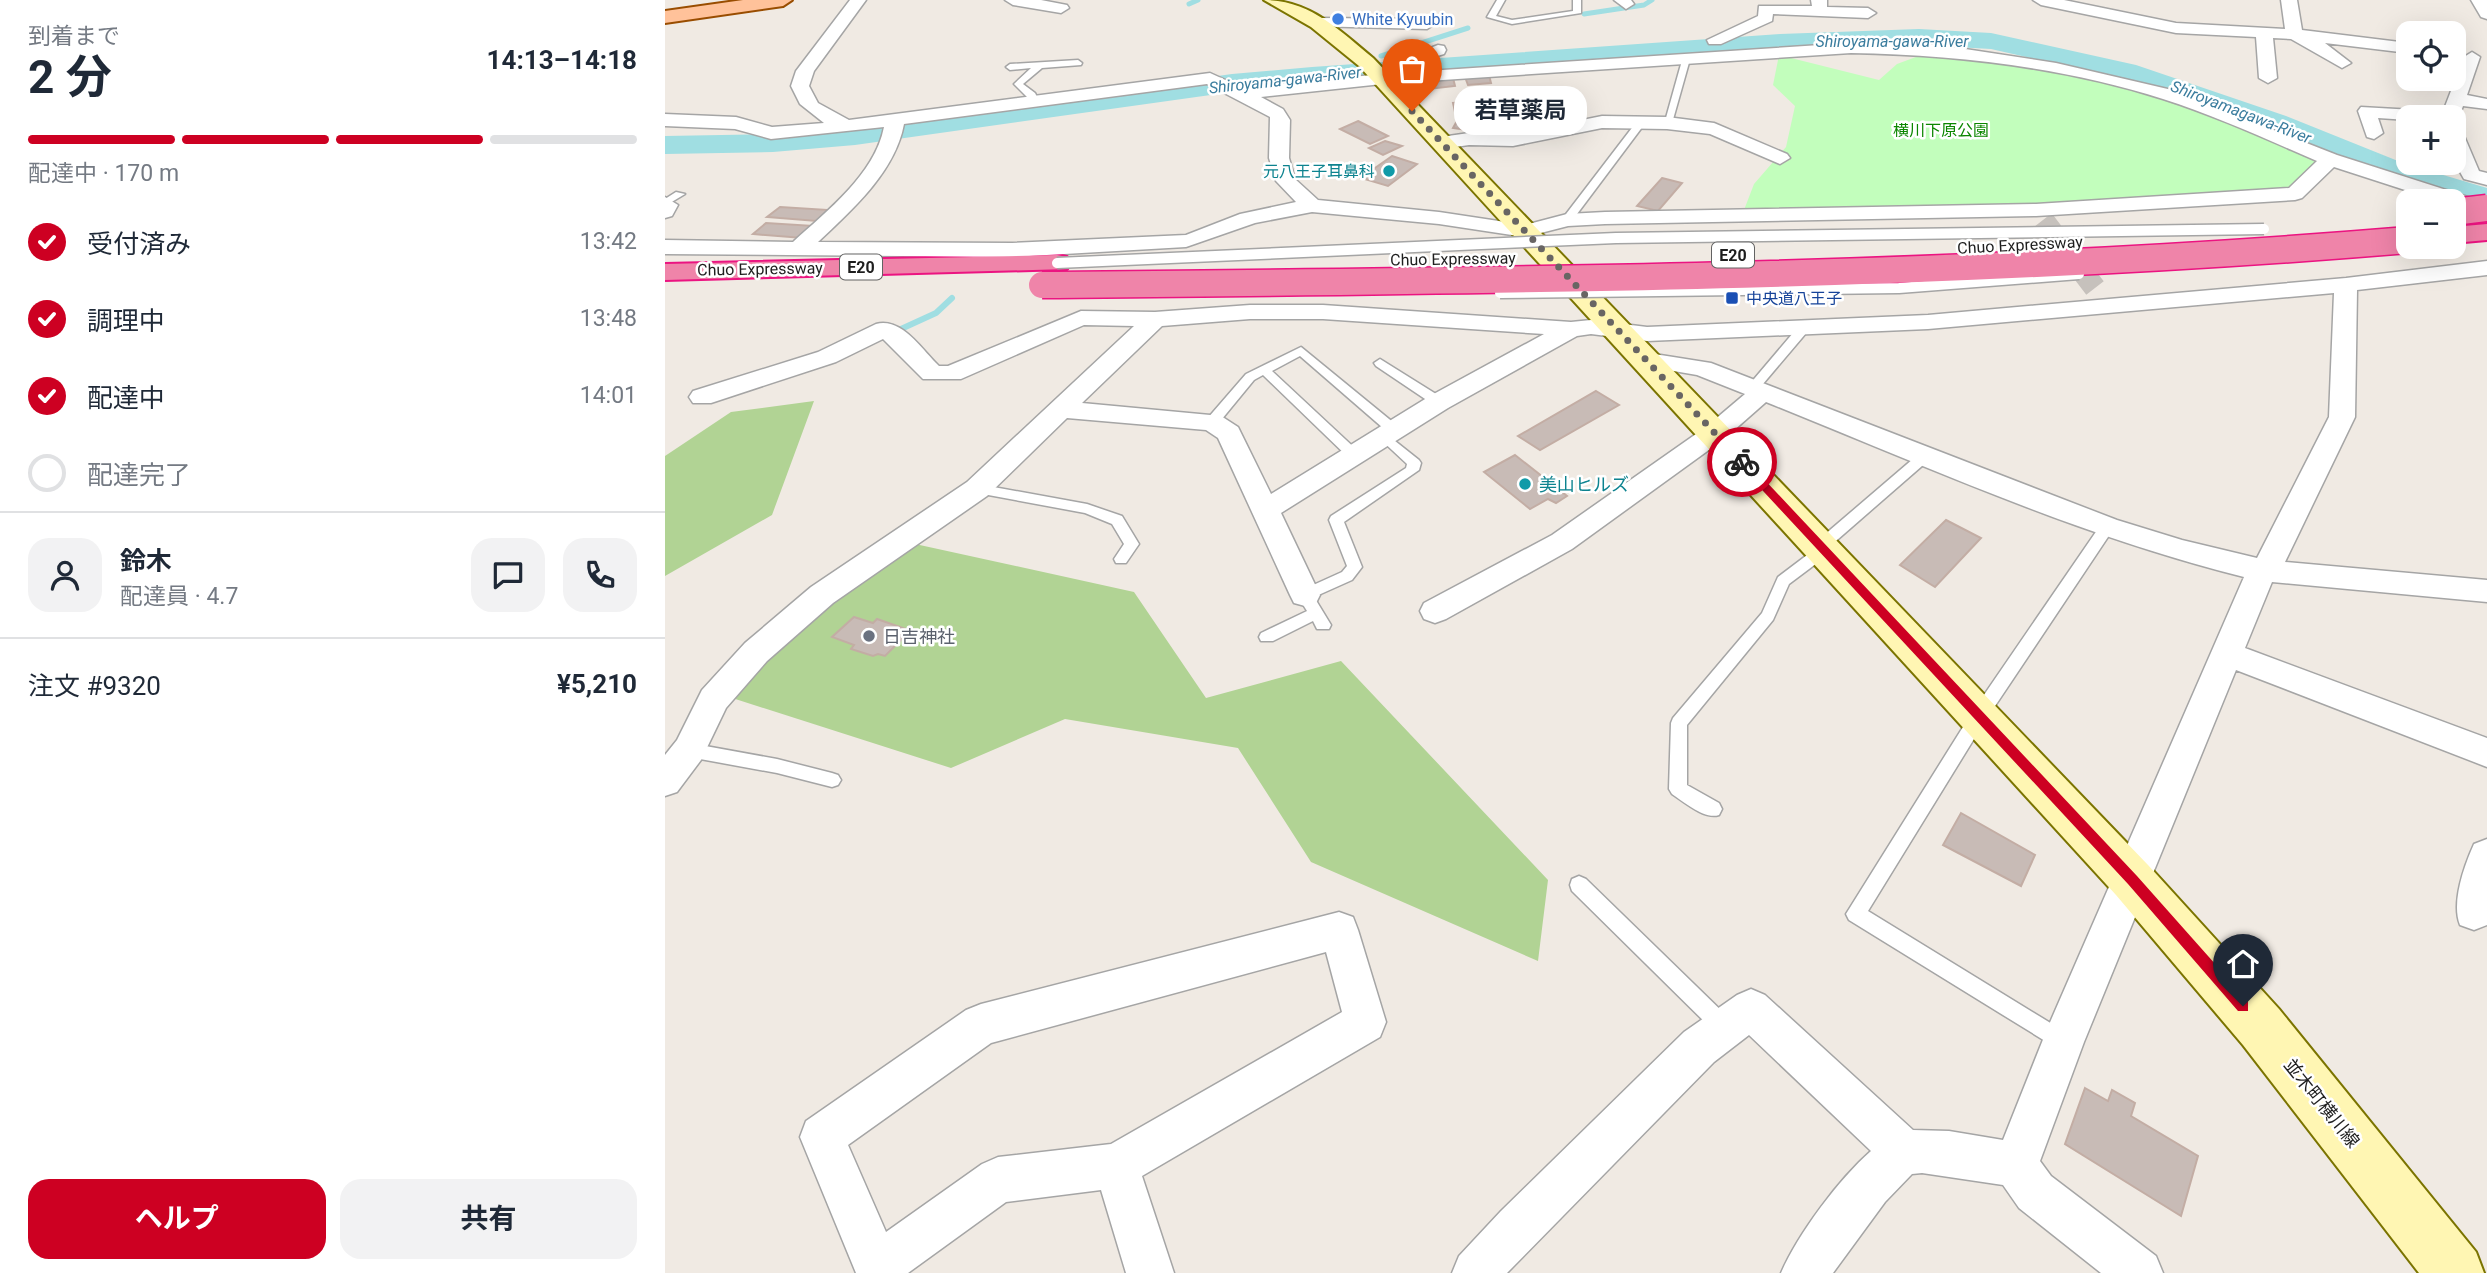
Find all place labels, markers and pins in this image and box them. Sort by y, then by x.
place label: White Kyuubin [1352,10,1453,29]
marker: White Kyuubin [1330,11,1346,27]
pin [1382,39,1442,111]
callout: 若草薬局 [1454,86,1587,136]
place label: 元八王子耳鼻科 [1263,162,1375,181]
marker: 元八王子耳鼻科 [1381,163,1397,179]
place label: 中央道八王子 [1746,289,1842,308]
marker: 中央道八王子 [1724,290,1740,306]
place label: 美山ヒルズ [1539,474,1629,495]
marker: 美山ヒルズ [1517,476,1533,492]
place label: 日吉神社 [883,626,955,647]
marker: 日吉神社 [861,628,877,644]
pin [2213,934,2273,1006]

